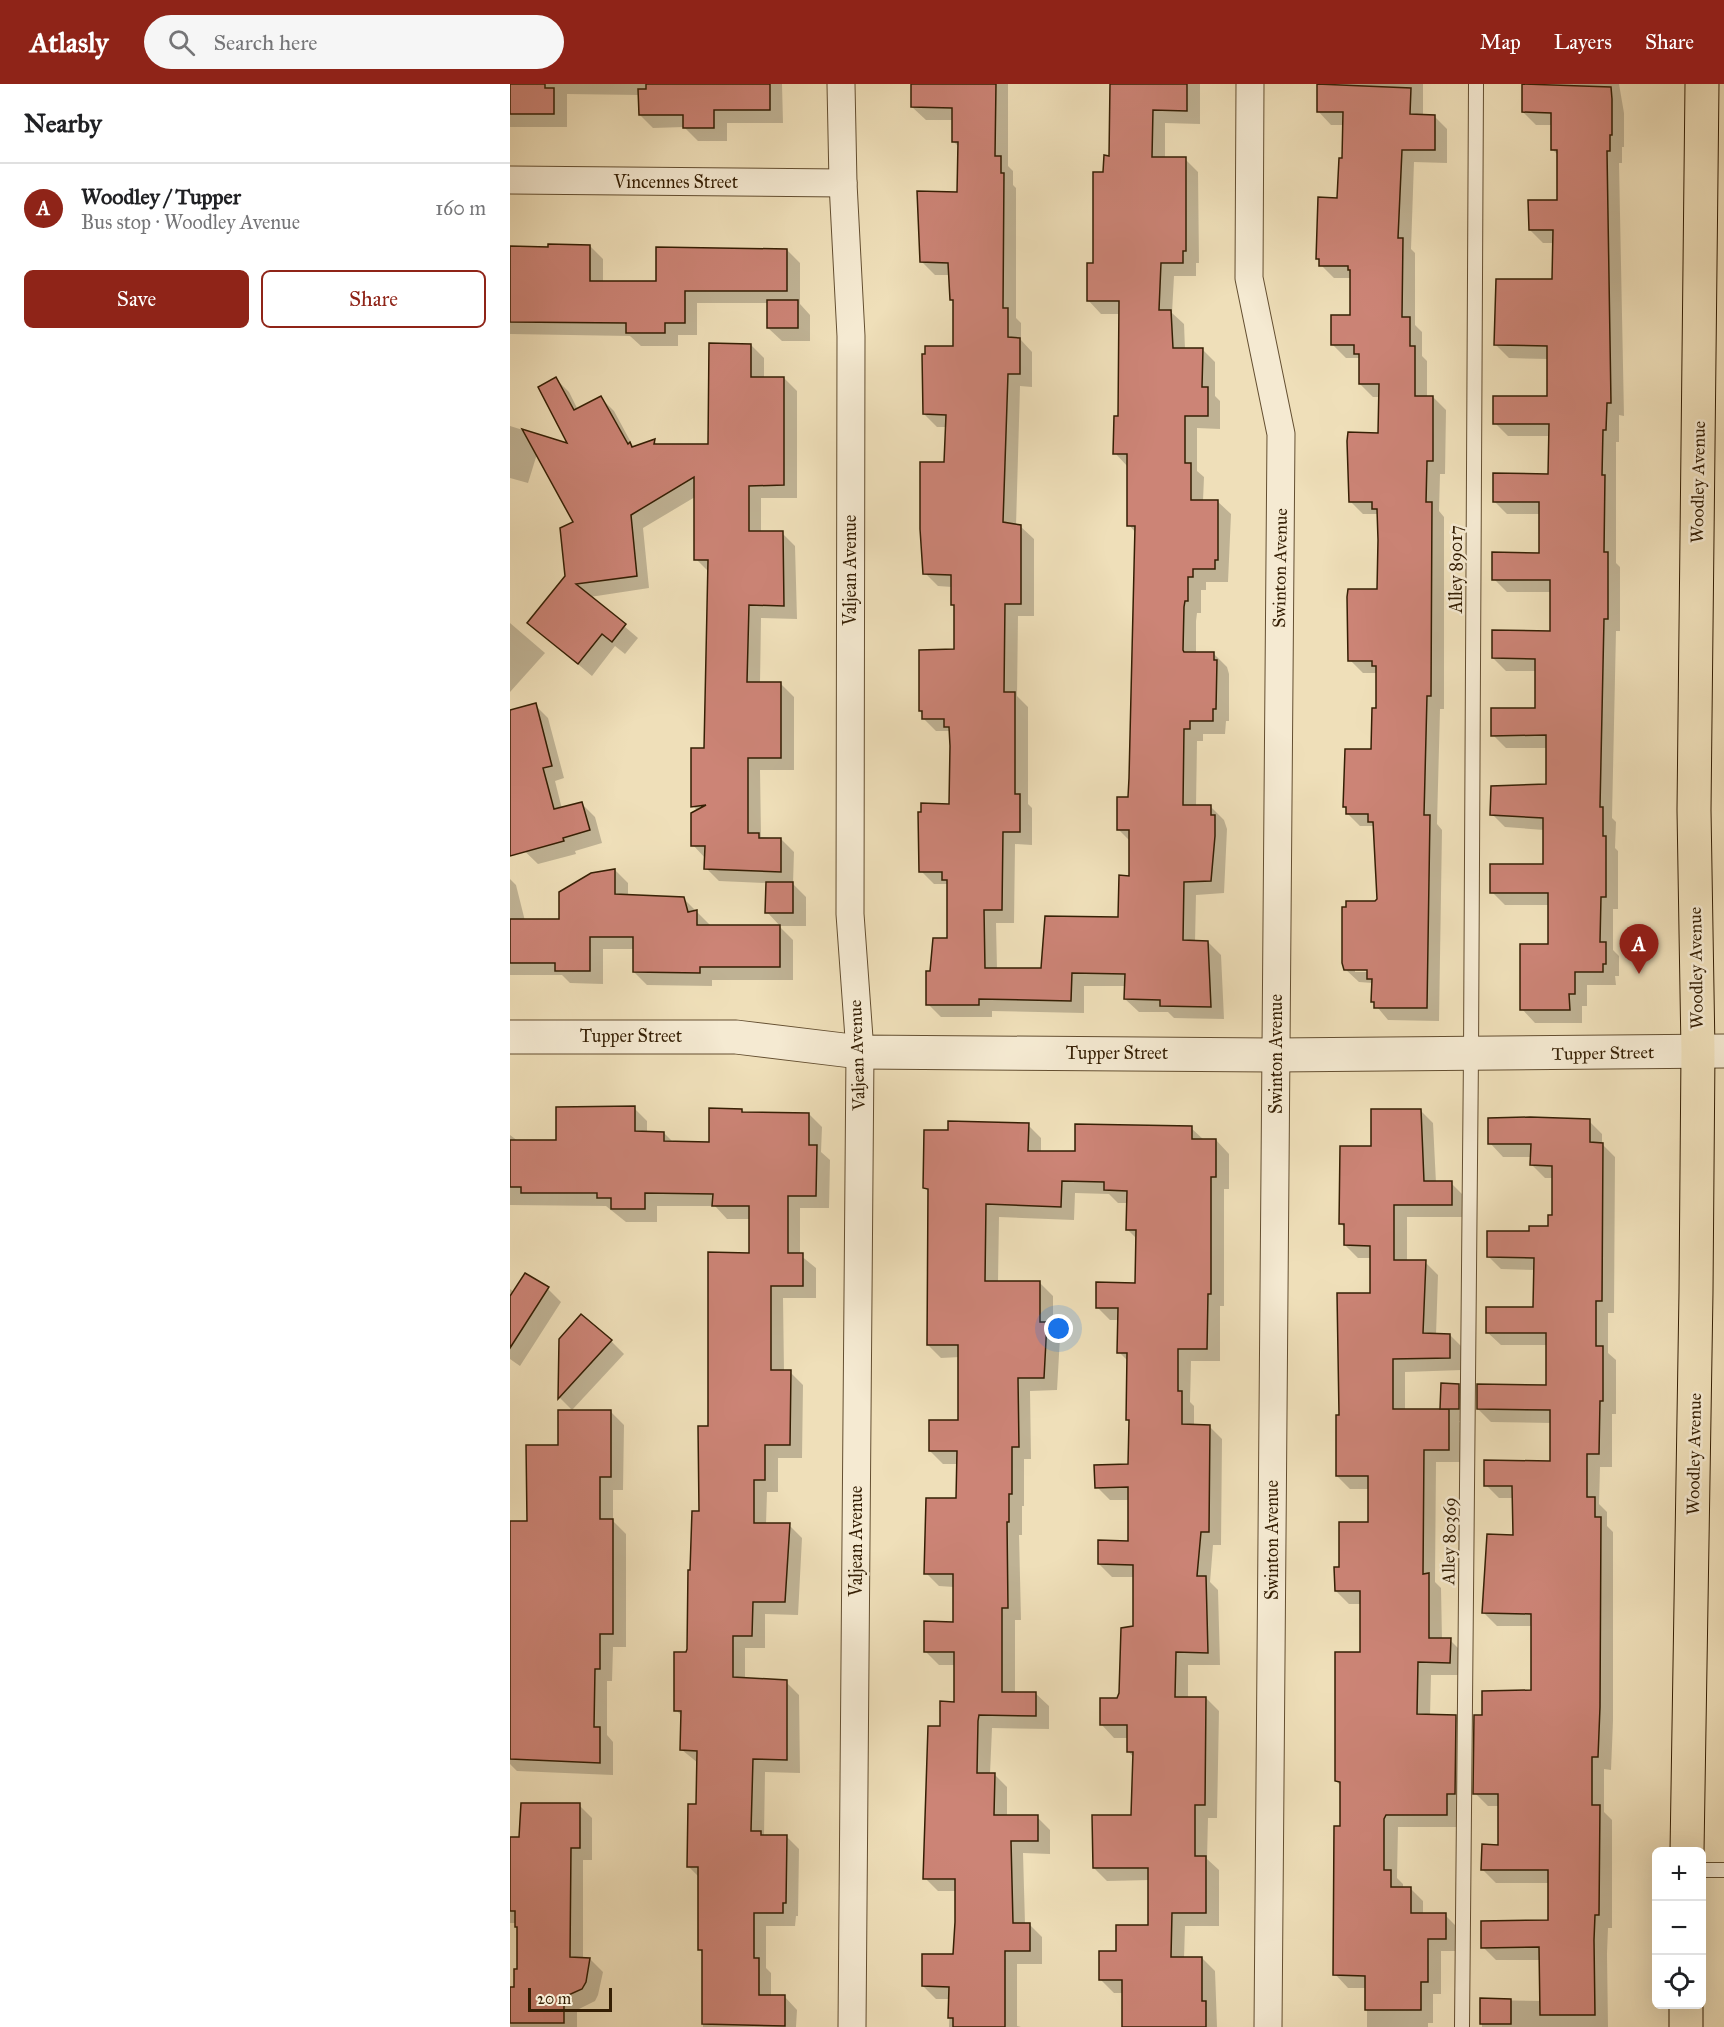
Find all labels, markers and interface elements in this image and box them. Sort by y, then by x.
search box [144,15,564,69]
text: Atlasly [30,25,108,60]
icon: search [165,26,198,59]
text: Search here [213,29,317,56]
text: Map [1480,29,1521,55]
text: Layers [1554,29,1612,55]
text: Share [1645,29,1694,55]
text: Nearby [24,107,102,139]
street label: Vincennes Street [613,171,739,193]
text: Woodley / Tupper [81,183,241,210]
text: A [37,196,50,220]
text: 160 m [435,196,486,220]
text: Bus stop · Woodley Avenue [81,210,300,234]
button: Save [24,270,249,328]
button: Share [261,270,486,328]
street label: Woodley Avenue [1686,421,1710,543]
street label: Swinton Avenue [1268,508,1292,628]
street label: Valjean Avenue [839,515,861,626]
street label: Alley 89017 [1445,525,1467,614]
street label: Woodley Avenue [1684,907,1708,1029]
pin: A [1620,924,1658,974]
street label: Swinton Avenue [1265,994,1287,1114]
street label: Valjean Avenue [844,999,870,1112]
street label: Tupper Street [580,1025,683,1047]
street label: Tupper Street [1552,1041,1655,1065]
street label: Tupper Street [1066,1042,1169,1064]
your location [1044,1314,1073,1343]
street label: Woodley Avenue [1682,1393,1706,1515]
street label: Swinton Avenue [1261,1480,1283,1600]
street label: Valjean Avenue [845,1486,867,1597]
street label: Alley 80369 [1437,1497,1461,1586]
map controls [1652,1847,1706,2009]
button: + [1652,1847,1706,1901]
button: − [1652,1901,1706,1955]
button: locate [1652,1955,1706,2009]
scale bar [528,1985,612,2012]
text: 20 m [537,1989,571,2008]

